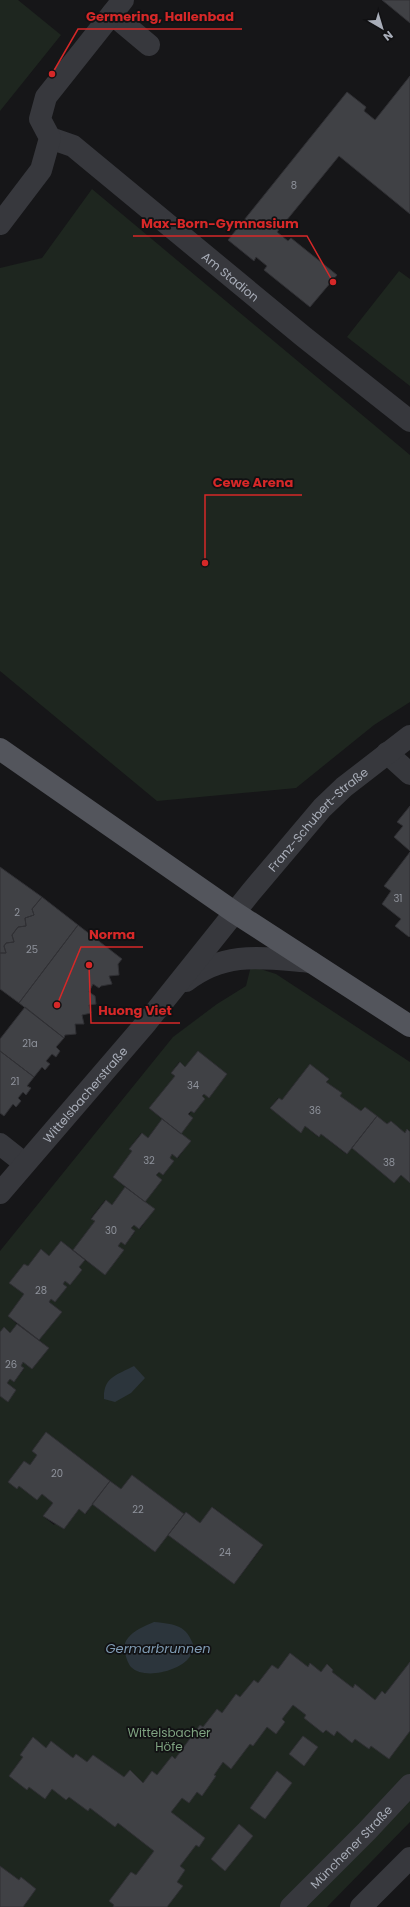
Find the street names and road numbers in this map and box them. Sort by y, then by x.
street label: Am Stadion [198,248,263,305]
street label: Franz-Schubert-Straße [264,763,371,875]
street label: Wittelsbacherstraße [38,1043,131,1146]
street label: Münchener Straße [306,1801,396,1892]

